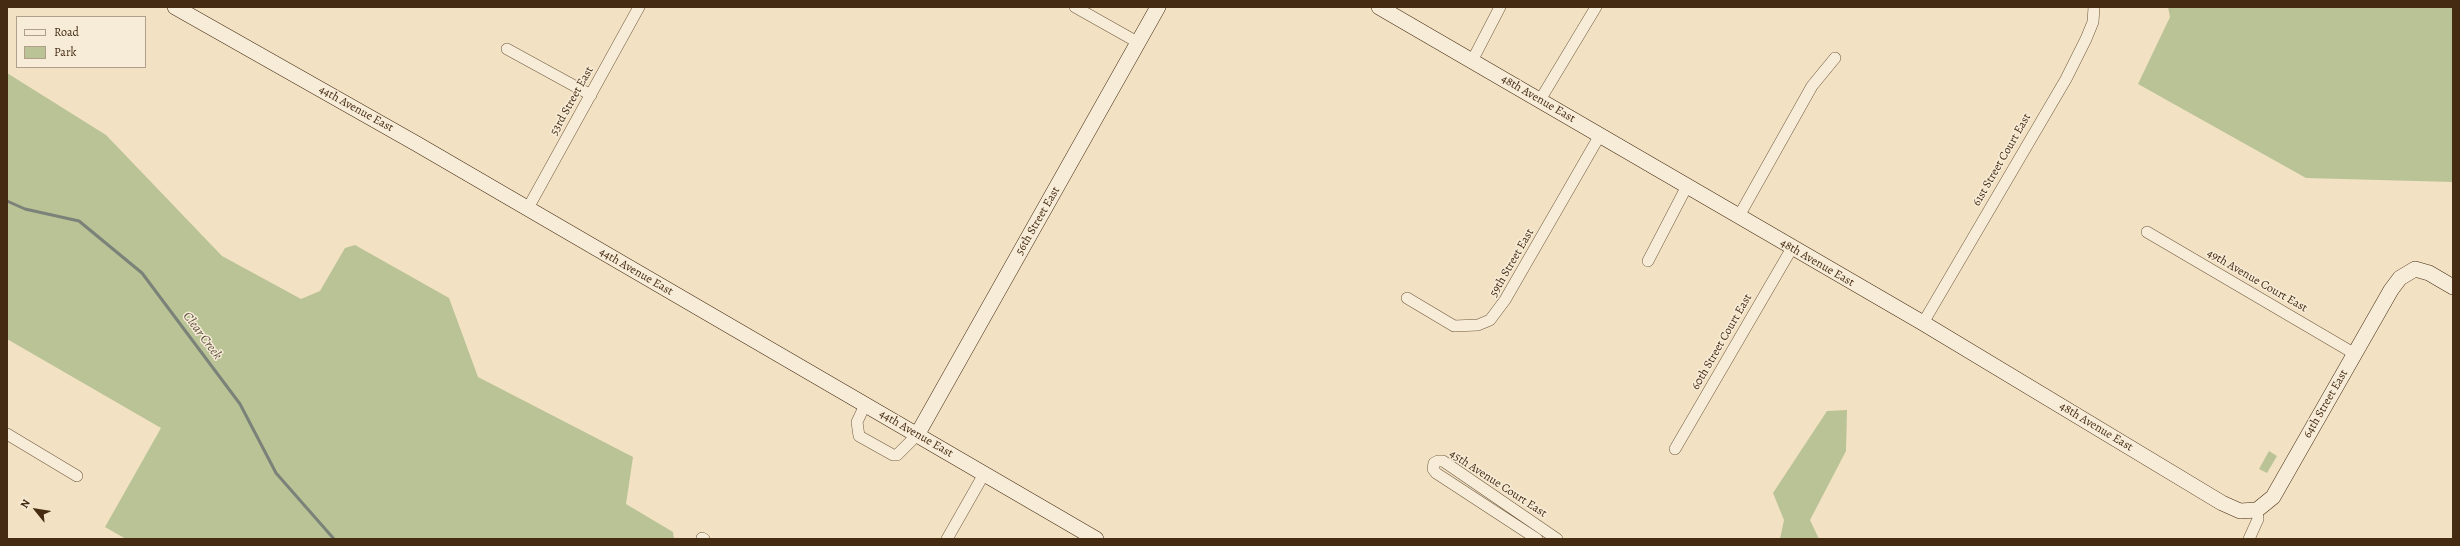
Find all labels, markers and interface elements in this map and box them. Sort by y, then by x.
legend [16,16,146,68]
text: Road [54,24,79,40]
text: Park [54,44,77,60]
street label: 53rd Street East [547,64,597,138]
street label: 48th Avenue East [1498,72,1578,126]
street label: 44th Avenue East [316,83,396,135]
street label: 61st Street Court East [1970,111,2034,209]
street label: 56th Street East [1013,184,1063,258]
street label: 59th Street East [1487,226,1537,300]
street label: 48th Avenue East [1777,236,1857,290]
street label: 44th Avenue East [596,245,676,299]
street label: 49th Avenue Court East [2204,246,2310,316]
street label: 60th Street Court East [1689,291,1755,393]
water label: Clear Creek [179,309,225,363]
street label: 64th Street East [2301,367,2351,441]
street label: 48th Avenue East [2057,399,2135,455]
street label: 44th Avenue East [876,407,956,461]
street label: 45th Avenue Court East [1447,447,1549,521]
north arrow [16,490,56,530]
text: N [17,497,34,511]

